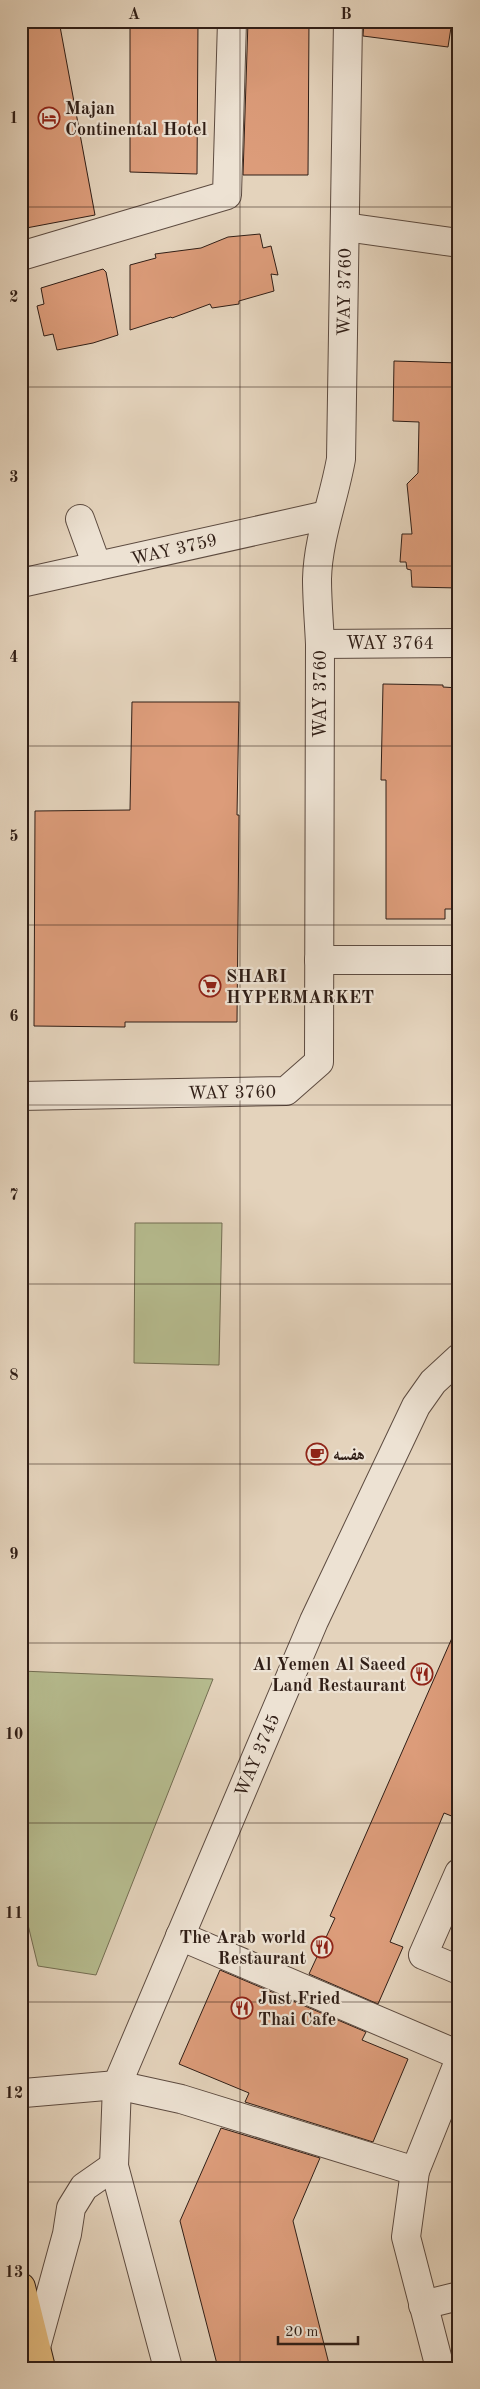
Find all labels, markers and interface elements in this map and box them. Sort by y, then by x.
text: A [128,7,140,23]
text: B [340,7,352,23]
place label: Majan Continental Hotel [65,100,208,139]
hotel icon: Majan Continental Hotel [37,106,61,130]
text: 1 [9,111,19,127]
street label: WAY 3760 [335,248,355,336]
text: 2 [9,290,19,306]
text: 3 [9,470,19,486]
street label: WAY 3759 [129,531,219,569]
street label: WAY 3764 [346,635,434,653]
text: 4 [9,650,19,666]
street label: WAY 3760 [312,650,330,738]
text: 5 [9,829,19,845]
place label: SHARI HYPERMARKET [226,968,374,1007]
supermarket icon: SHARI HYPERMARKET [198,974,222,998]
text: 6 [9,1009,19,1025]
street label: WAY 3760 [188,1083,276,1103]
text: 7 [9,1188,19,1204]
text: 8 [9,1368,19,1384]
cafe icon: هفسه [305,1442,329,1466]
place label: هفسه [333,1446,365,1464]
text: 9 [9,1547,19,1563]
place label: Al Yemen Al Saeed Land Restaurant [252,1656,406,1695]
restaurant icon: Al Yemen Al Saeed Land Restaurant [410,1662,434,1686]
street label: WAY 3745 [232,1711,283,1799]
text: 10 [5,1727,23,1743]
text: 11 [5,1906,23,1922]
place label: The Arab world Restaurant [179,1929,306,1968]
restaurant icon: The Arab world Restaurant [310,1935,334,1959]
place label: Just Fried Thai Cafe [258,1990,341,2029]
restaurant icon: Just Fried Thai Cafe [230,1996,254,2020]
text: 12 [5,2086,23,2102]
text: 13 [5,2265,23,2281]
scale bar [278,2314,358,2346]
text: 20 m [285,2325,319,2340]

